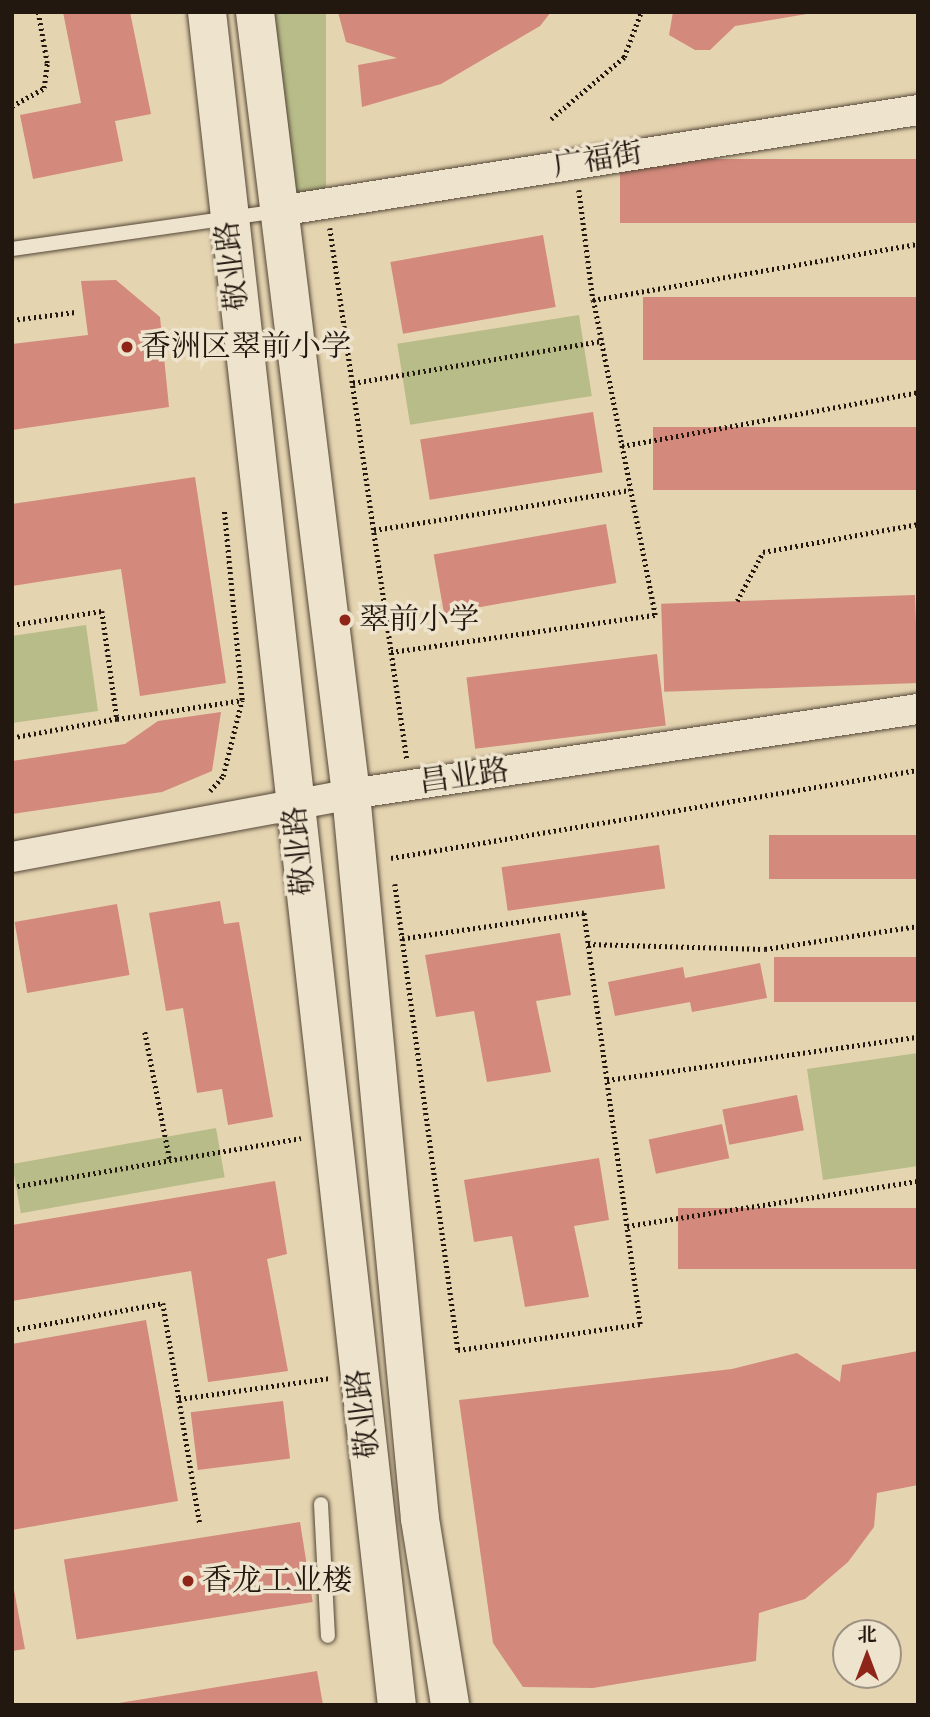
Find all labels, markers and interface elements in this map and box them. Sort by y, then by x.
street label: 广福街 [551,135,645,185]
street label: 敬业路 [210,219,256,313]
place label: 香洲区翠前小学 [141,329,351,365]
marker: 香洲区翠前小学 [119,339,135,355]
place label: 翠前小学 [359,602,479,638]
marker: 翠前小学 [337,612,353,628]
street label: 昌业路 [417,753,511,801]
street label: 敬业路 [277,804,323,898]
street label: 敬业路 [341,1367,387,1461]
place label: 香龙工业楼 [202,1563,352,1599]
marker: 香龙工业楼 [180,1573,196,1589]
north arrow [832,1619,902,1689]
text: 北 [857,1622,877,1648]

